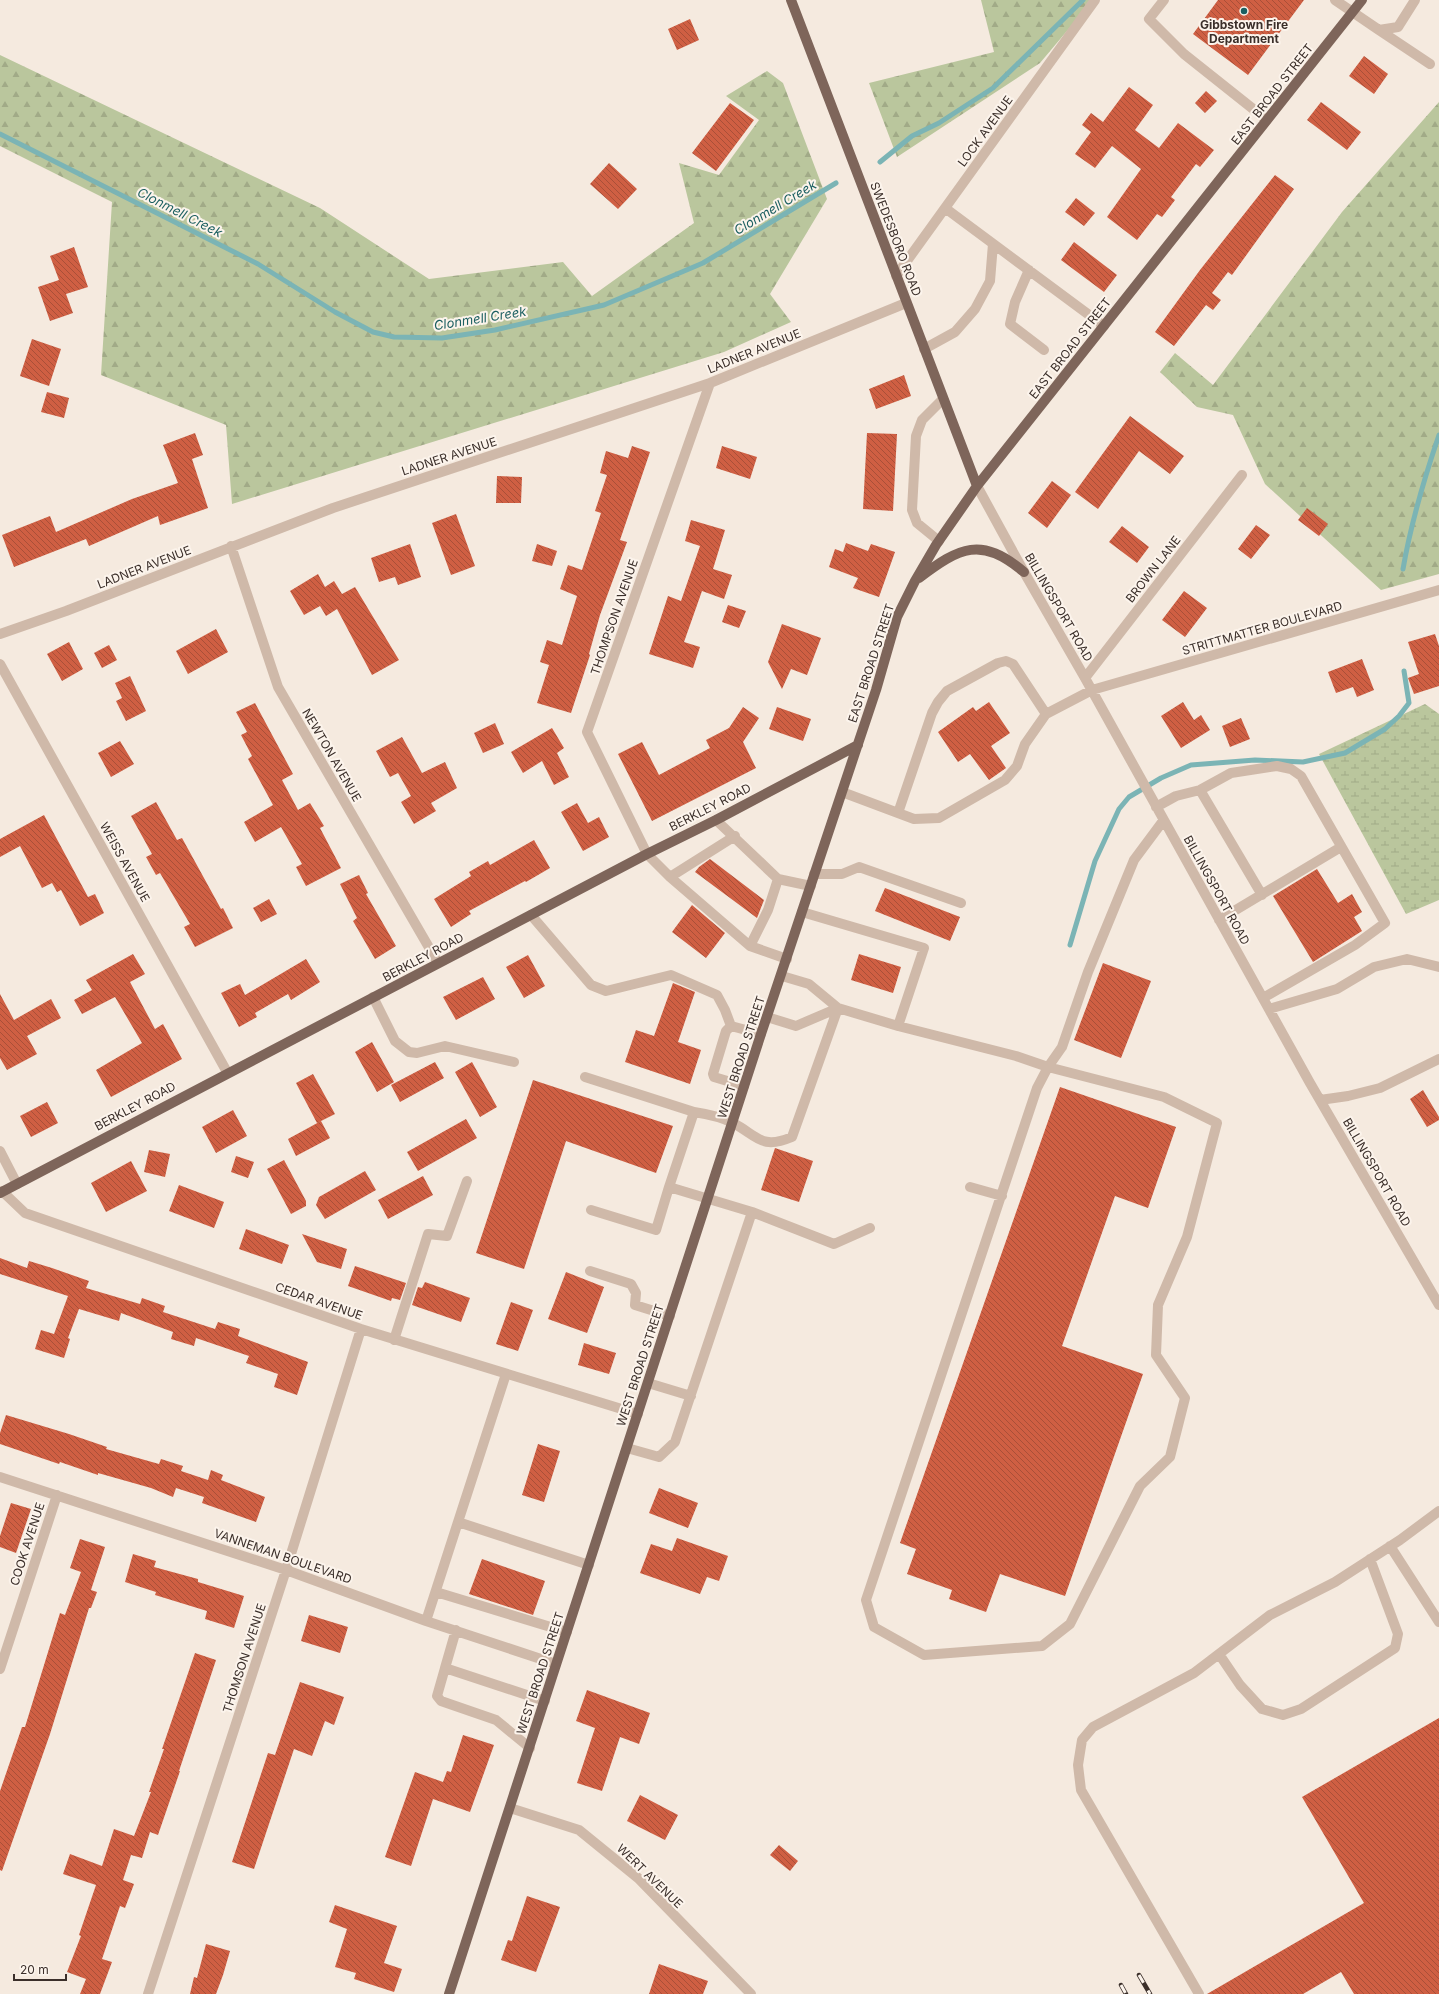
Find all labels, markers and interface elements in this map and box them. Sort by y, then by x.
marker: Gibbstown Fire Department [1239,6,1249,16]
place label: Gibbstown Fire Department [1200,17,1288,46]
street label: EAST BROAD STREET [1228,40,1316,148]
street label: LOCK AVENUE [954,93,1016,169]
water label: Clonmell Creek [731,176,820,238]
street label: SWEDESBORO ROAD [867,180,925,298]
water label: Clonmell Creek [135,184,226,241]
street label: EAST BROAD STREET [1026,294,1114,402]
water label: Clonmell Creek [433,303,528,333]
street label: LADNER AVENUE [705,325,803,377]
street label: LADNER AVENUE [400,434,498,478]
street label: BROWN LANE [1122,533,1184,605]
street label: LADNER AVENUE [95,542,193,592]
street label: BILLINGSPORT ROAD [1022,550,1096,664]
street label: THOMPSON AVENUE [587,557,641,677]
street label: STRITTMATTER BOULEVARD [1180,598,1344,658]
street label: EAST BROAD STREET [845,601,897,724]
street label: NEWTON AVENUE [299,706,365,804]
street label: BERKLEY ROAD [667,780,753,834]
street label: WEISS AVENUE [97,819,153,905]
street label: BILLINGSPORT ROAD [1181,833,1253,947]
street label: BERKLEY ROAD [380,929,466,985]
street label: WEST BROAD STREET [714,994,768,1120]
street label: BERKLEY ROAD [92,1078,178,1134]
street label: BILLINGSPORT ROAD [1340,1115,1414,1229]
street label: CEDAR AVENUE [273,1279,365,1323]
street label: WEST BROAD STREET [613,1302,667,1428]
street label: COOK AVENUE [6,1500,48,1588]
street label: VANNEMAN BOULEVARD [212,1525,354,1587]
street label: THOMSON AVENUE [219,1601,269,1715]
street label: WEST BROAD STREET [513,1610,567,1736]
street label: WERT AVENUE [614,1841,686,1911]
scale bar [14,1956,66,1982]
text: 20 m [20,1962,49,1977]

